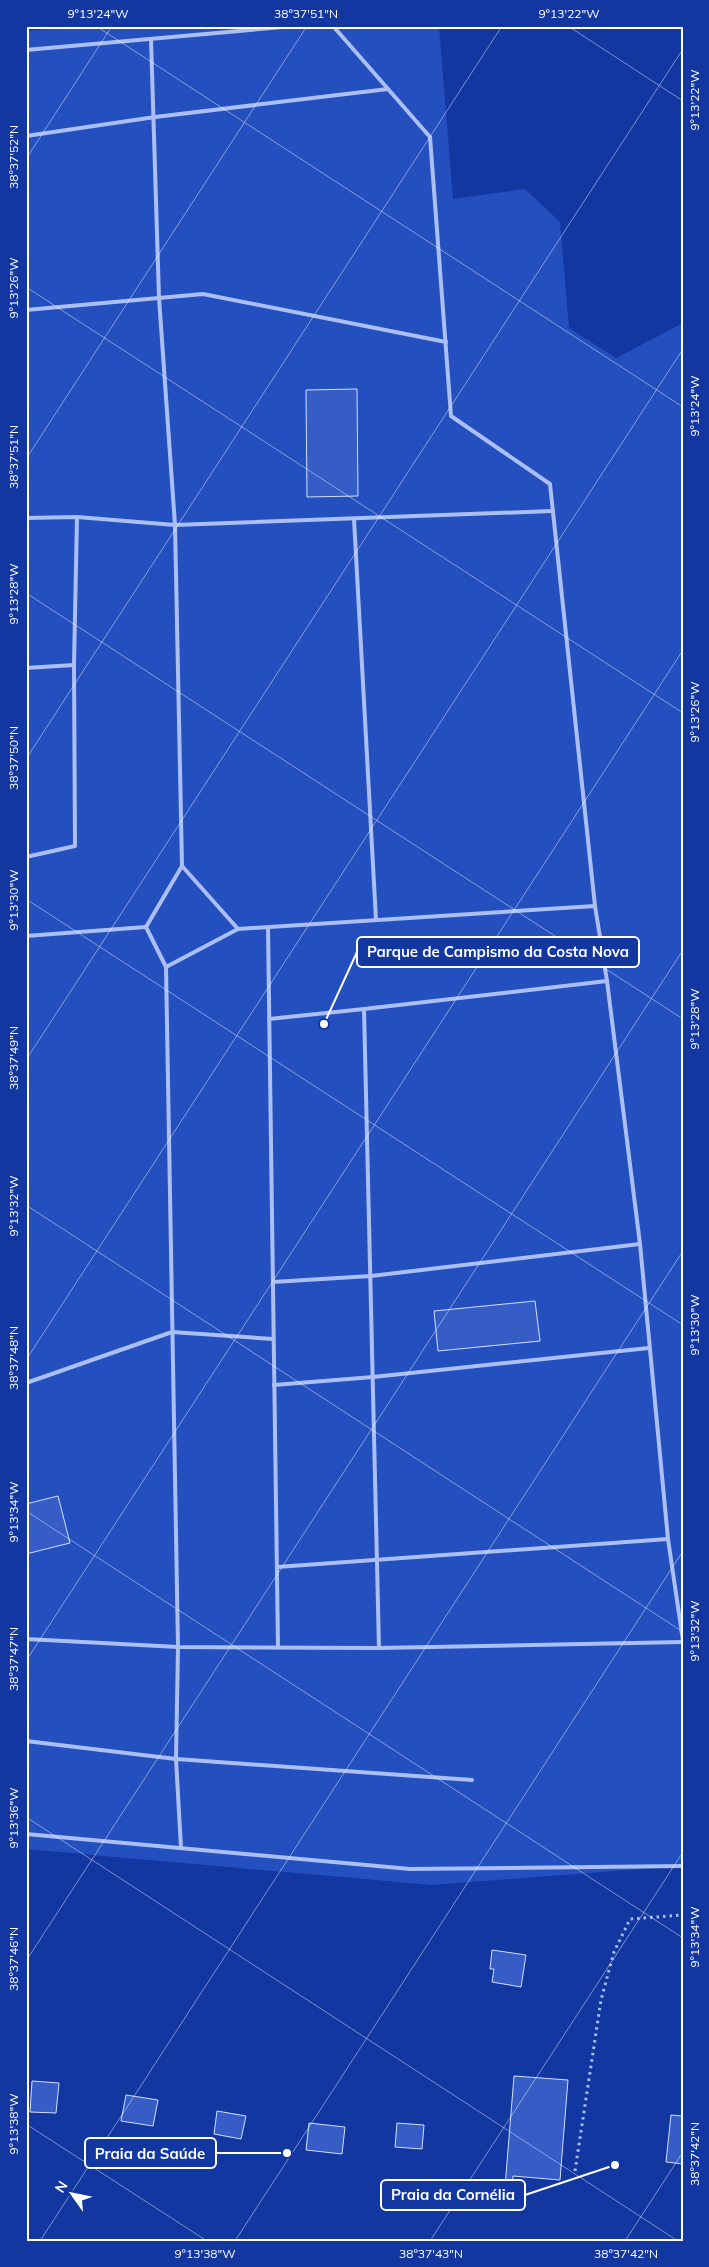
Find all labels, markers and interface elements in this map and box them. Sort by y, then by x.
text: 9°13'24"W [67,6,129,21]
text: 38°37'51"N [274,6,338,21]
text: 9°13'22"W [538,6,600,21]
text: 9°13'22"W [687,69,702,131]
text: 38°37'52"N [6,125,21,189]
text: 9°13'26"W [6,257,21,319]
text: 9°13'24"W [687,375,702,437]
text: 38°37'51"N [6,425,21,489]
text: 9°13'28"W [6,563,21,625]
text: 9°13'26"W [687,681,702,743]
text: 38°37'50"N [6,726,21,790]
text: 9°13'30"W [6,869,21,931]
callout: Parque de Campismo da Costa Nova [357,937,639,967]
text: Parque de Campismo da Costa Nova [367,942,629,961]
text: 9°13'28"W [687,988,702,1050]
text: 38°37'49"N [6,1026,21,1090]
text: 9°13'32"W [6,1175,21,1237]
text: 9°13'30"W [687,1294,702,1356]
text: 38°37'48"N [6,1326,21,1390]
text: 9°13'34"W [6,1481,21,1543]
text: 9°13'32"W [687,1600,702,1662]
text: 38°37'47"N [6,1627,21,1691]
text: 9°13'36"W [6,1787,21,1849]
text: 9°13'34"W [687,1906,702,1968]
text: 38°37'46"N [6,1927,21,1991]
text: 9°13'38"W [6,2093,21,2155]
text: 38°37'42"N [687,2122,702,2186]
callout: Praia da Saúde [85,2138,216,2168]
text: Praia da Saúde [95,2144,205,2163]
north arrow [48,2170,98,2220]
text: N [51,2178,72,2196]
callout: Praia da Cornélia [381,2180,525,2210]
text: Praia da Cornélia [391,2185,515,2204]
text: 9°13'38"W [174,2246,236,2261]
text: 38°37'43"N [399,2246,463,2261]
text: 38°37'42"N [594,2246,658,2261]

